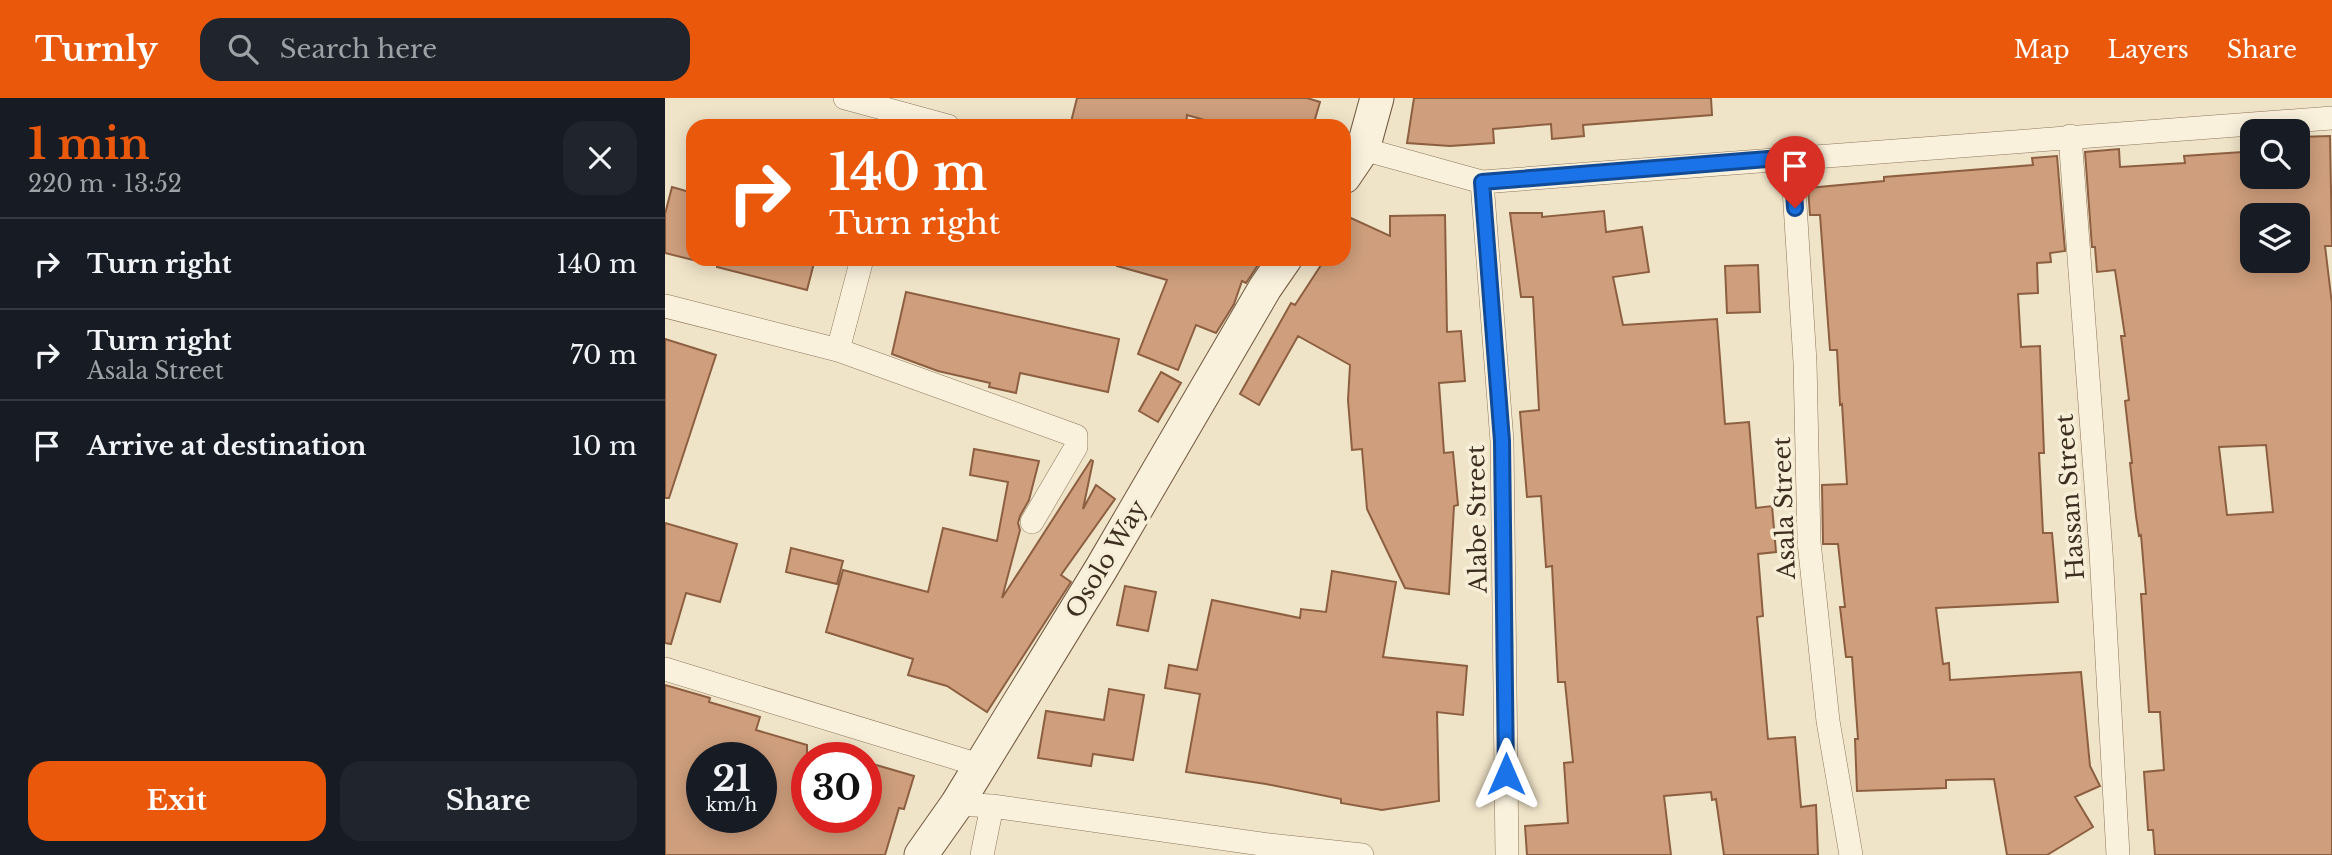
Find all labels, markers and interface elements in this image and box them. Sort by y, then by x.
search box [200,18,690,81]
text: Turnly [35,29,158,70]
icon: search [224,30,262,68]
text: Search here [280,33,437,65]
text: Map [2014,35,2070,64]
text: Layers [2108,35,2189,64]
text: Share [2227,35,2297,64]
text: 1 min [28,118,150,170]
map controls [2240,119,2310,273]
button: search [2240,119,2310,189]
button: close [563,121,637,195]
pin [1765,136,1825,208]
text: 140 m [829,142,987,203]
icon: right [714,147,805,238]
icon: arrive [1776,147,1814,185]
text: 220 m · 13:52 [28,170,182,198]
text: Turn right [829,203,1000,243]
button: layers [2240,203,2310,273]
icon: right [28,245,66,283]
text: Turn right [87,248,232,280]
text: 140 m [556,248,637,280]
text: Turn right [87,325,232,357]
icon: right [28,336,66,374]
text: 70 m [570,339,637,371]
text: Asala Street [87,357,224,385]
street label: Hassan Street [2050,413,2090,581]
icon: arrive [28,427,66,465]
text: Arrive at destination [87,430,367,462]
text: 10 m [571,430,637,462]
street label: Asala Street [1767,436,1801,581]
street label: Alabe Street [1461,445,1493,594]
street label: Osolo Way [1059,494,1153,623]
position arrow [1469,737,1543,811]
speed limit sign: 30 [791,742,882,833]
text: 21 [712,757,751,800]
button: Exit [28,761,326,841]
button: Share [340,761,637,841]
text: km/h [706,794,757,816]

